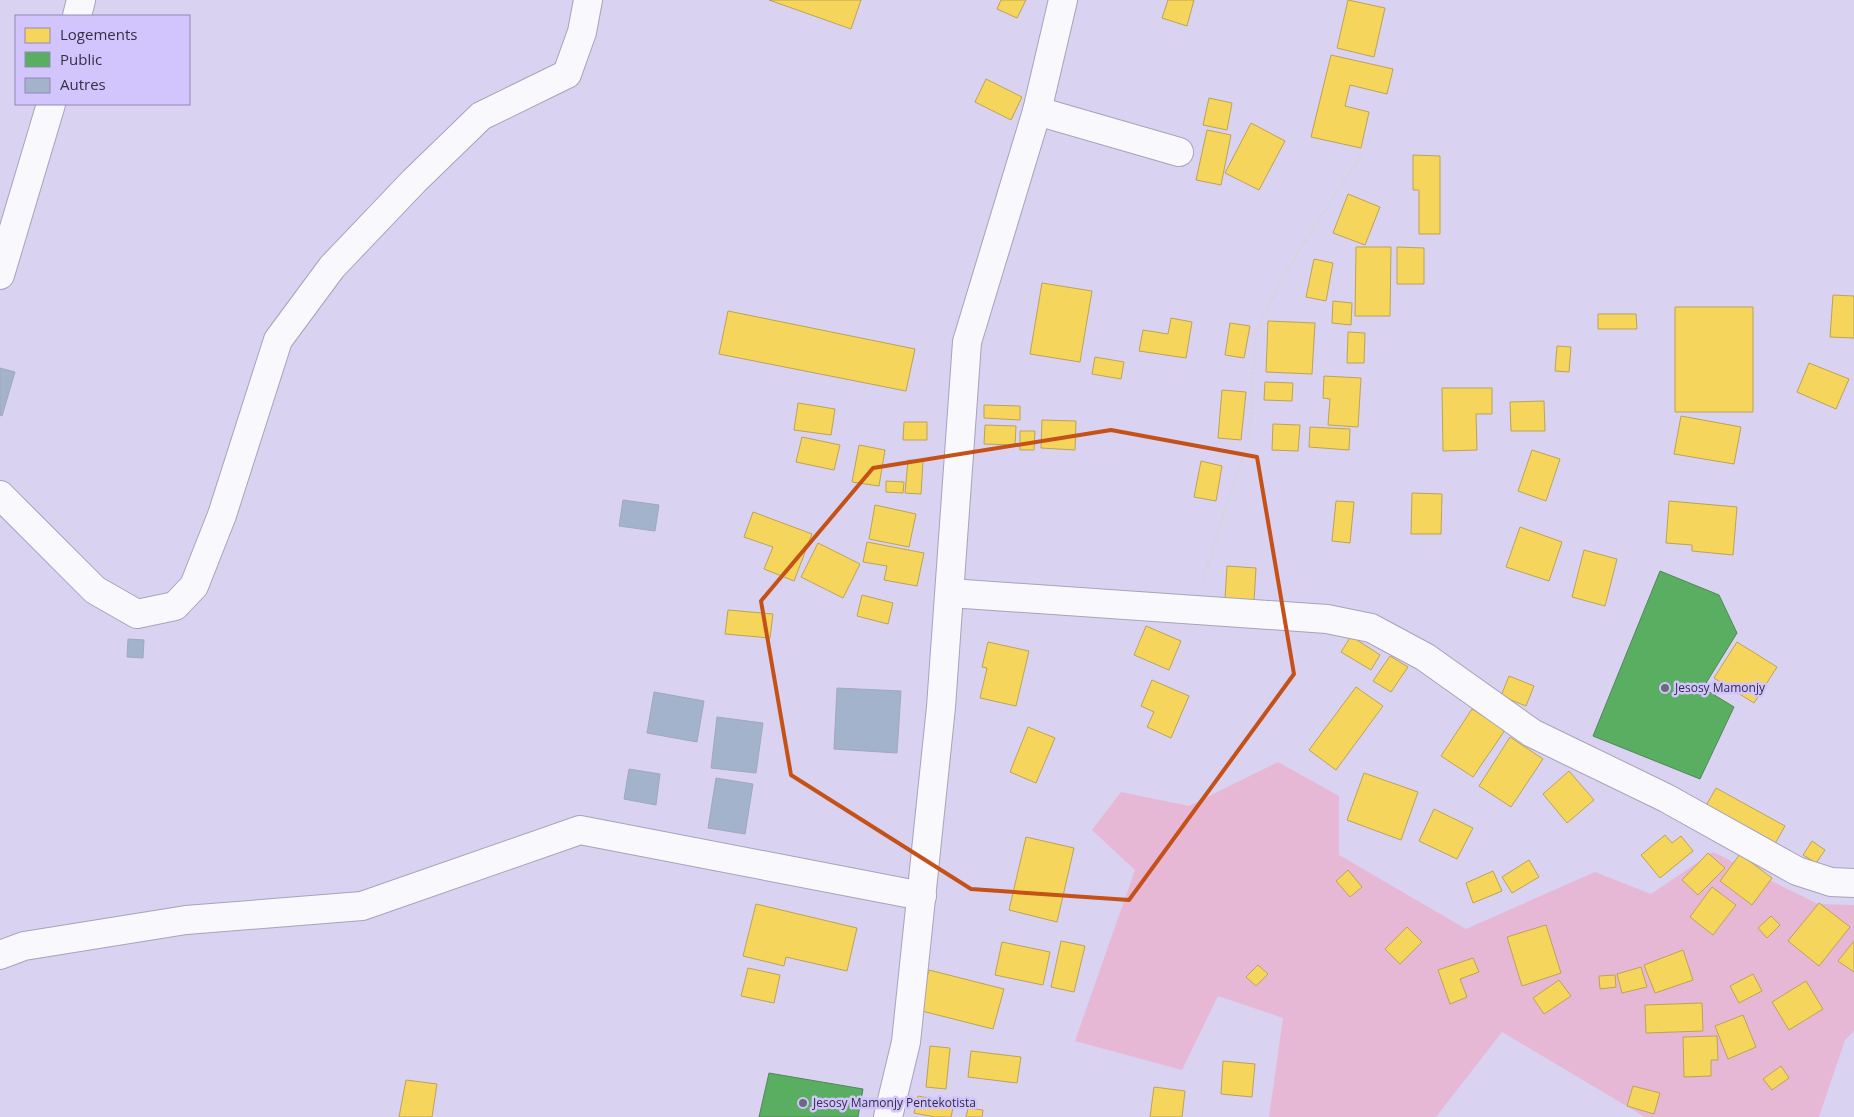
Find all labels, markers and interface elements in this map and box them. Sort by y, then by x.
legend [15,15,190,105]
text: Logements [60,24,137,44]
text: Public [60,49,102,69]
text: Autres [60,74,106,94]
place label: Jesosy Mamonjy [1674,679,1766,696]
marker: Jesosy Mamonjy [1659,682,1671,694]
place label: Jesosy Mamonjy Pentekotista [812,1094,976,1111]
marker: Jesosy Mamonjy Pentekotista [797,1097,809,1109]

